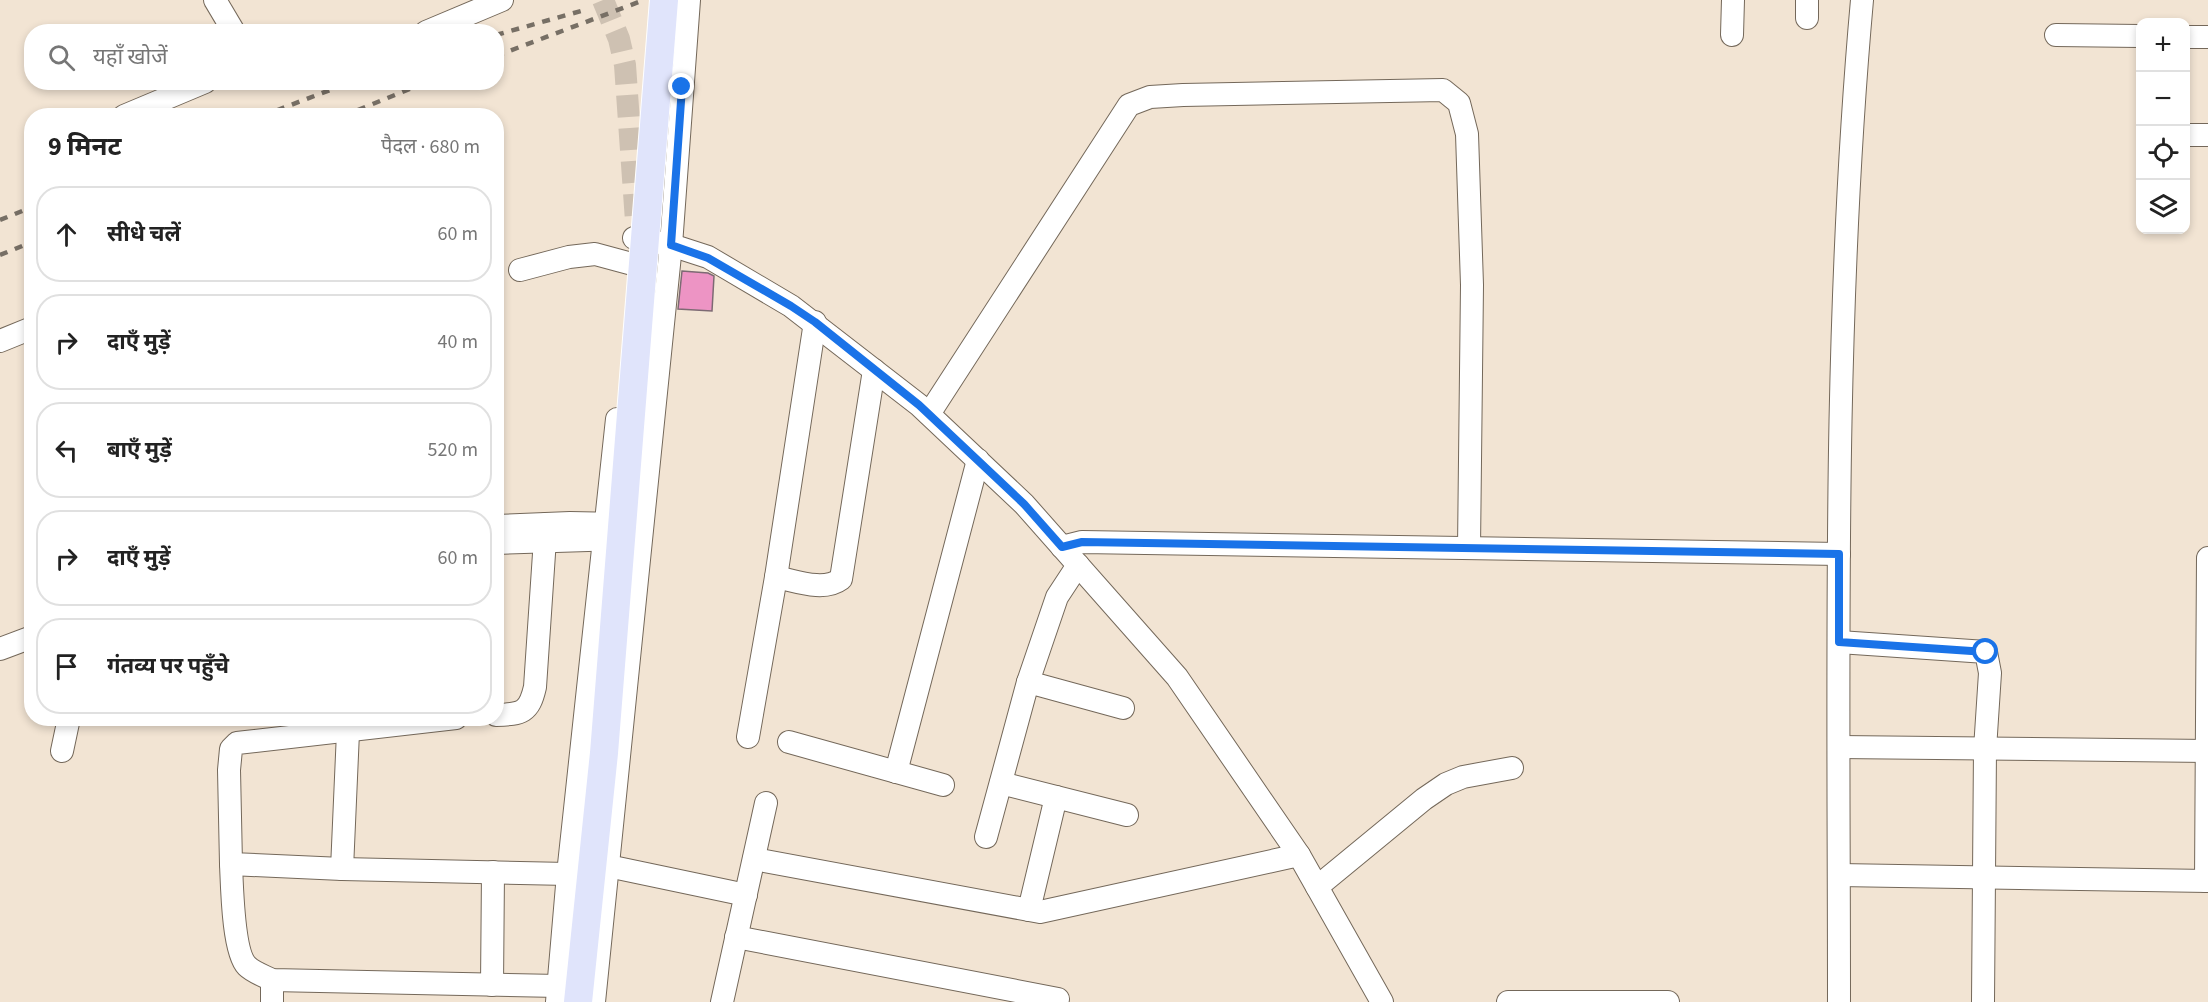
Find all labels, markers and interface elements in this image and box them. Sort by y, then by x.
map controls [2136,18,2190,234]
button: + [2136,18,2190,72]
search box [24,24,504,90]
icon: search [45,41,78,74]
text: यहाँ खोजें [93,41,168,73]
button: − [2136,72,2190,126]
route end [668,73,694,99]
button: locate [2136,126,2190,180]
text: 9 मिनट [48,128,122,165]
text: पैदल · 680 m [381,133,480,161]
button: layers [2136,180,2190,234]
icon: ahead [50,218,83,251]
text: सीधे चलें [107,218,181,250]
text: 60 m [438,220,478,248]
icon: right [50,326,83,359]
text: दाएँ मुड़ें [107,326,170,358]
text: 40 m [438,328,478,356]
icon: left [50,434,83,467]
text: बाएँ मुड़ें [107,434,172,466]
text: 520 m [428,436,478,464]
icon: right [50,542,83,575]
text: दाएँ मुड़ें [107,542,170,574]
text: 60 m [438,544,478,572]
route start [1972,638,1998,664]
icon: arrive [50,650,83,683]
text: गंतव्य पर पहुँचे [107,650,229,682]

